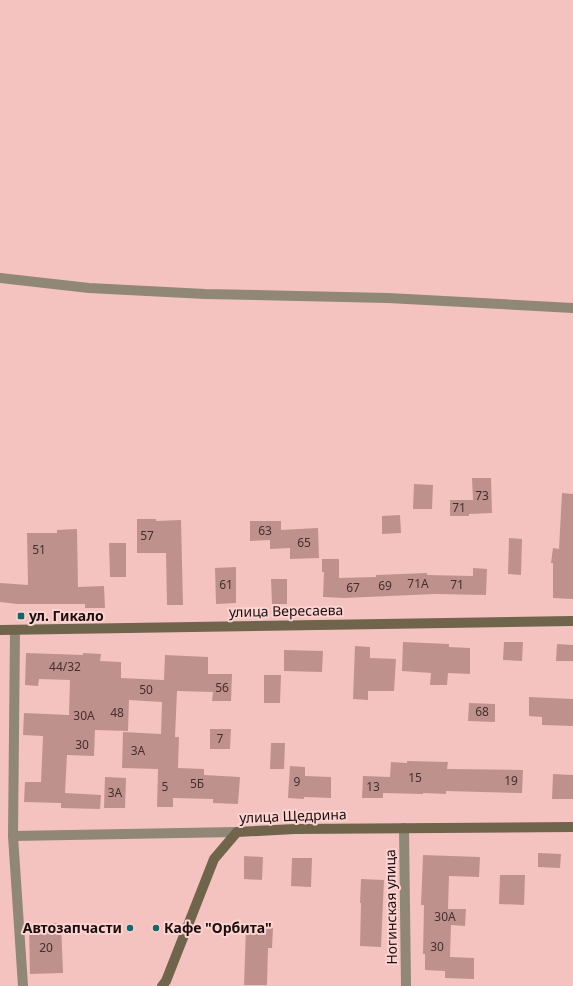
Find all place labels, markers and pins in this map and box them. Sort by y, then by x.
place label: ул. Гикало [28,606,104,625]
marker: ул. Гикало [16,611,26,621]
place label: Автозапчасти [23,918,122,937]
place label: Кафе "Орбита" [164,918,272,937]
marker: Автозапчасти [125,923,135,933]
marker: Кафе "Орбита" [151,923,161,933]

